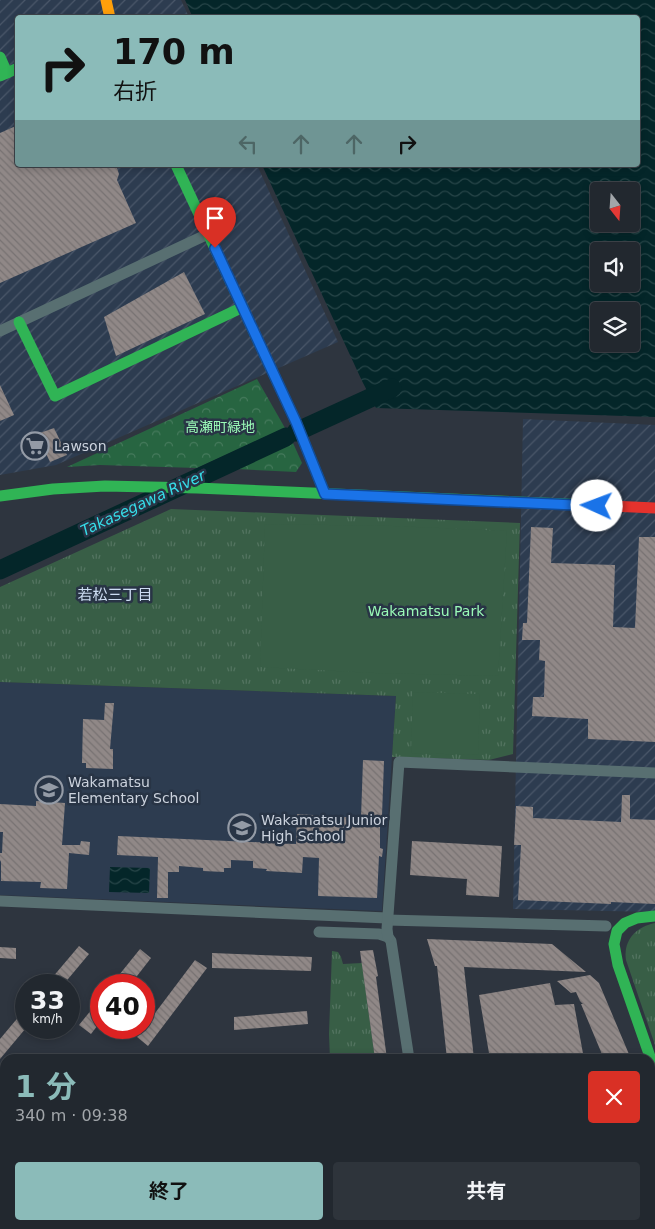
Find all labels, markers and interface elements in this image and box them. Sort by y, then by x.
text: 170 m [113,32,235,72]
icon: right [30,35,95,100]
text: 右折 [113,79,157,104]
icon: left [234,130,262,158]
icon: ahead [287,130,315,158]
icon: ahead [340,130,368,158]
icon: right [393,130,421,158]
north arrow [590,182,640,232]
map controls [590,182,640,352]
pin [194,197,236,248]
icon: arrive [201,204,229,232]
button: sound [590,242,640,292]
button: layers [590,302,640,352]
park label: 高瀬町緑地 [185,419,255,435]
supermarket icon: Lawson [20,431,50,461]
place label: Lawson [54,438,107,454]
water label: Takasegawa River [78,466,209,540]
position arrow [570,479,622,531]
district label: 若松三丁目 [77,586,153,604]
park label: Wakamatsu Park [368,603,485,619]
place label: Wakamatsu Elementary School [68,774,200,806]
school or university icon: Wakamatsu Elementary School [34,775,64,805]
place label: Wakamatsu Junior High School [261,812,388,844]
school or university icon: Wakamatsu Junior High School [227,813,257,843]
speed limit sign: 40 [90,974,155,1039]
text: 33 [30,986,65,1015]
text: km/h [32,1012,63,1026]
text: 1 分 [15,1069,76,1104]
button: close [588,1071,640,1123]
text: 340 m · 09:38 [15,1106,128,1125]
button: 終了 [15,1162,323,1220]
button: 共有 [333,1162,640,1220]

